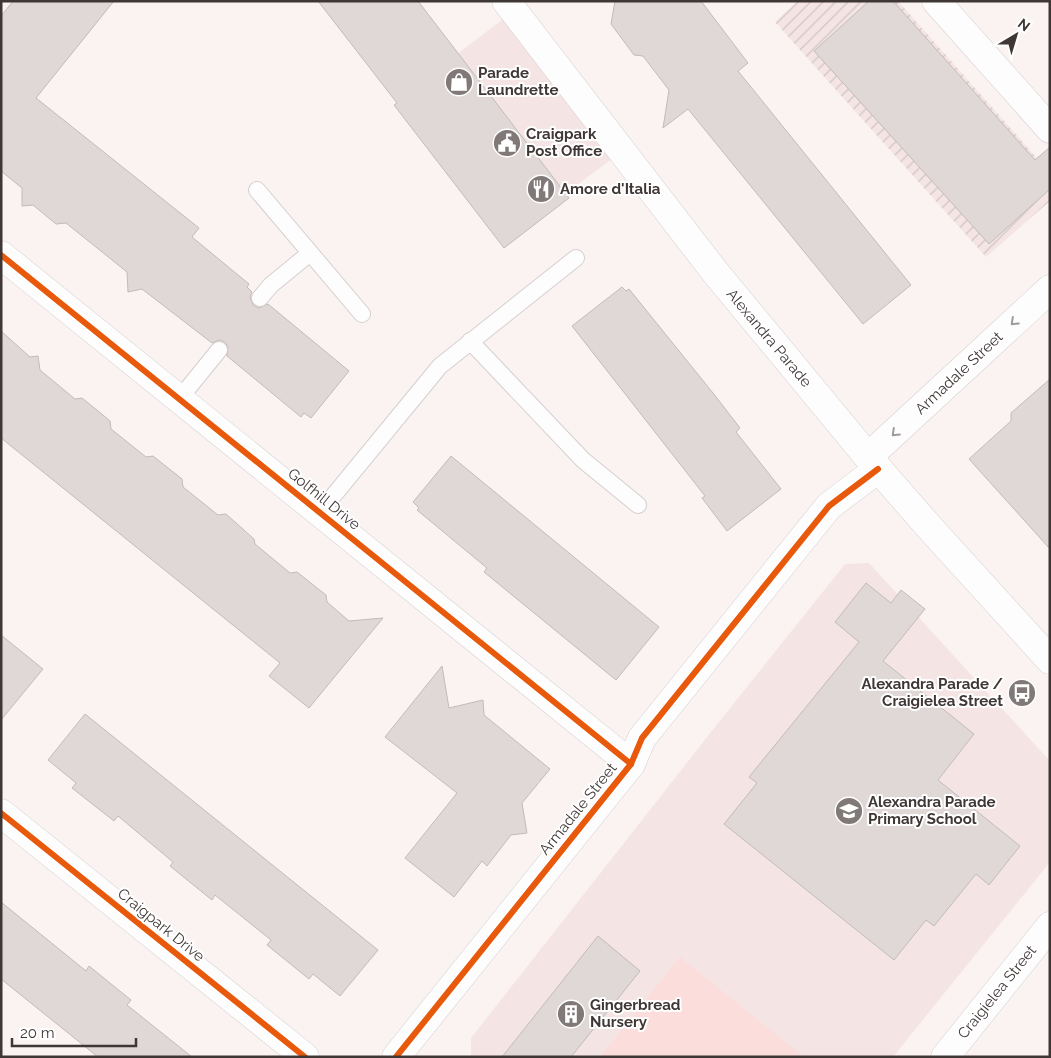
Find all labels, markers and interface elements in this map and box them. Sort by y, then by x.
north arrow [991,10,1041,60]
text: N [1015,15,1033,34]
place label: Parade Laundrette [478,64,558,99]
shop icon: Parade Laundrette [444,67,474,97]
place label: Craigpark Post Office [526,125,602,160]
public building icon: Craigpark Post Office [492,128,522,158]
restaurant icon: Amore d'Italia [526,174,556,204]
place label: Amore d'Italia [560,180,661,198]
street label: Alexandra Parade [723,285,815,391]
one-way arrow [1011,317,1020,326]
street label: Armadale Street [911,328,1007,418]
one-way arrow [891,427,900,436]
street label: Golfhill Drive [284,464,364,534]
place label: Alexandra Parade / Craigielea Street [861,675,1004,710]
bus stop icon: Alexandra Parade / Craigielea Street [1007,678,1037,708]
street label: Armadale Street [535,759,621,859]
place label: Alexandra Parade Primary School [868,793,996,828]
school or university icon: Alexandra Parade Primary School [834,796,864,826]
street label: Craigpark Drive [114,884,208,966]
street label: Craigielea Street [954,942,1040,1042]
place label: Gingerbread Nursery [590,996,681,1031]
building icon: Gingerbread Nursery [556,999,586,1029]
scale bar [12,1016,136,1048]
text: 20 m [20,1024,55,1042]

